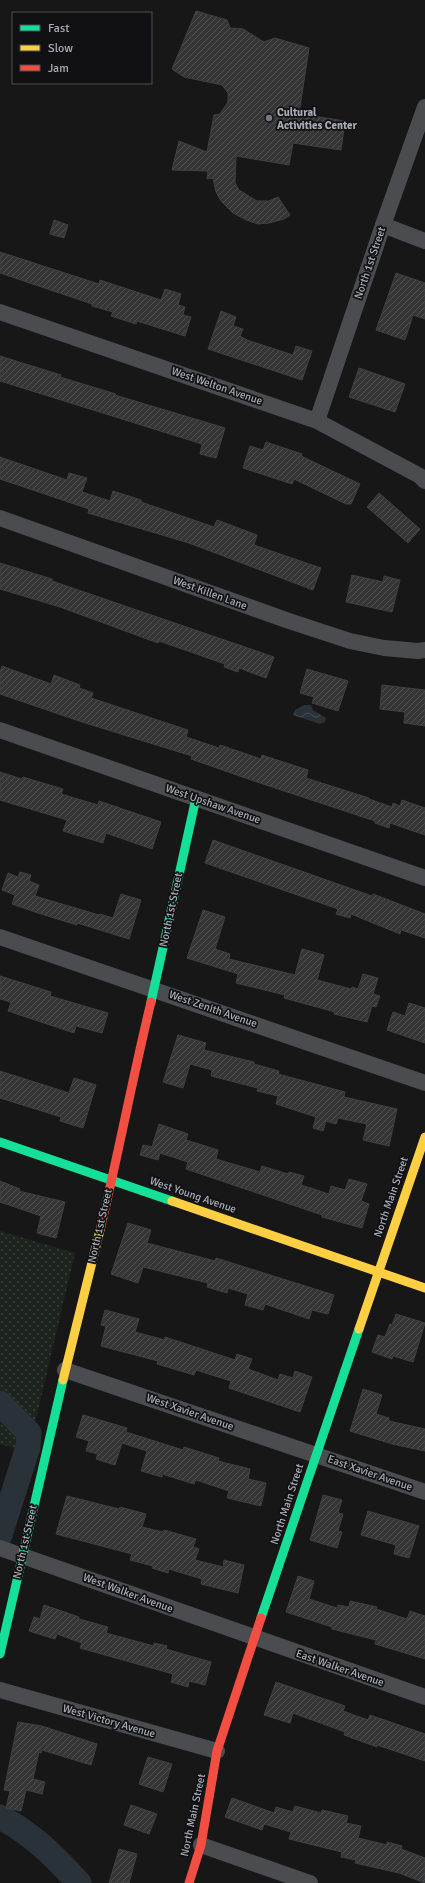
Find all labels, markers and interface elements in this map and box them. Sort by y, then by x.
legend [12,12,152,84]
text: Fast [48,21,69,36]
text: Slow [48,41,73,56]
text: Jam [48,61,69,76]
place label: Cultural Activities Center [277,106,357,132]
marker: Cultural Activities Center [264,113,274,123]
street label: North 1st Street [352,225,388,301]
street label: West Welton Avenue [170,364,264,408]
street label: West Killen Lane [171,574,249,612]
street label: West Upshaw Avenue [164,782,262,826]
street label: North 1st Street [157,872,185,948]
street label: West Zenith Avenue [167,988,259,1030]
street label: North Main Street [371,1155,411,1239]
street label: West Young Avenue [148,1174,238,1216]
street label: North 1st Street [85,1188,115,1264]
street label: West Xavier Avenue [145,1391,235,1433]
street label: East Xavier Avenue [326,1452,414,1494]
street label: North Main Street [268,1462,306,1546]
street label: North 1st Street [10,1504,40,1580]
street label: West Walker Avenue [81,1571,175,1615]
street label: East Walker Avenue [294,1647,386,1689]
street label: West Victory Avenue [61,1702,157,1740]
street label: North Main Street [178,1772,208,1858]

